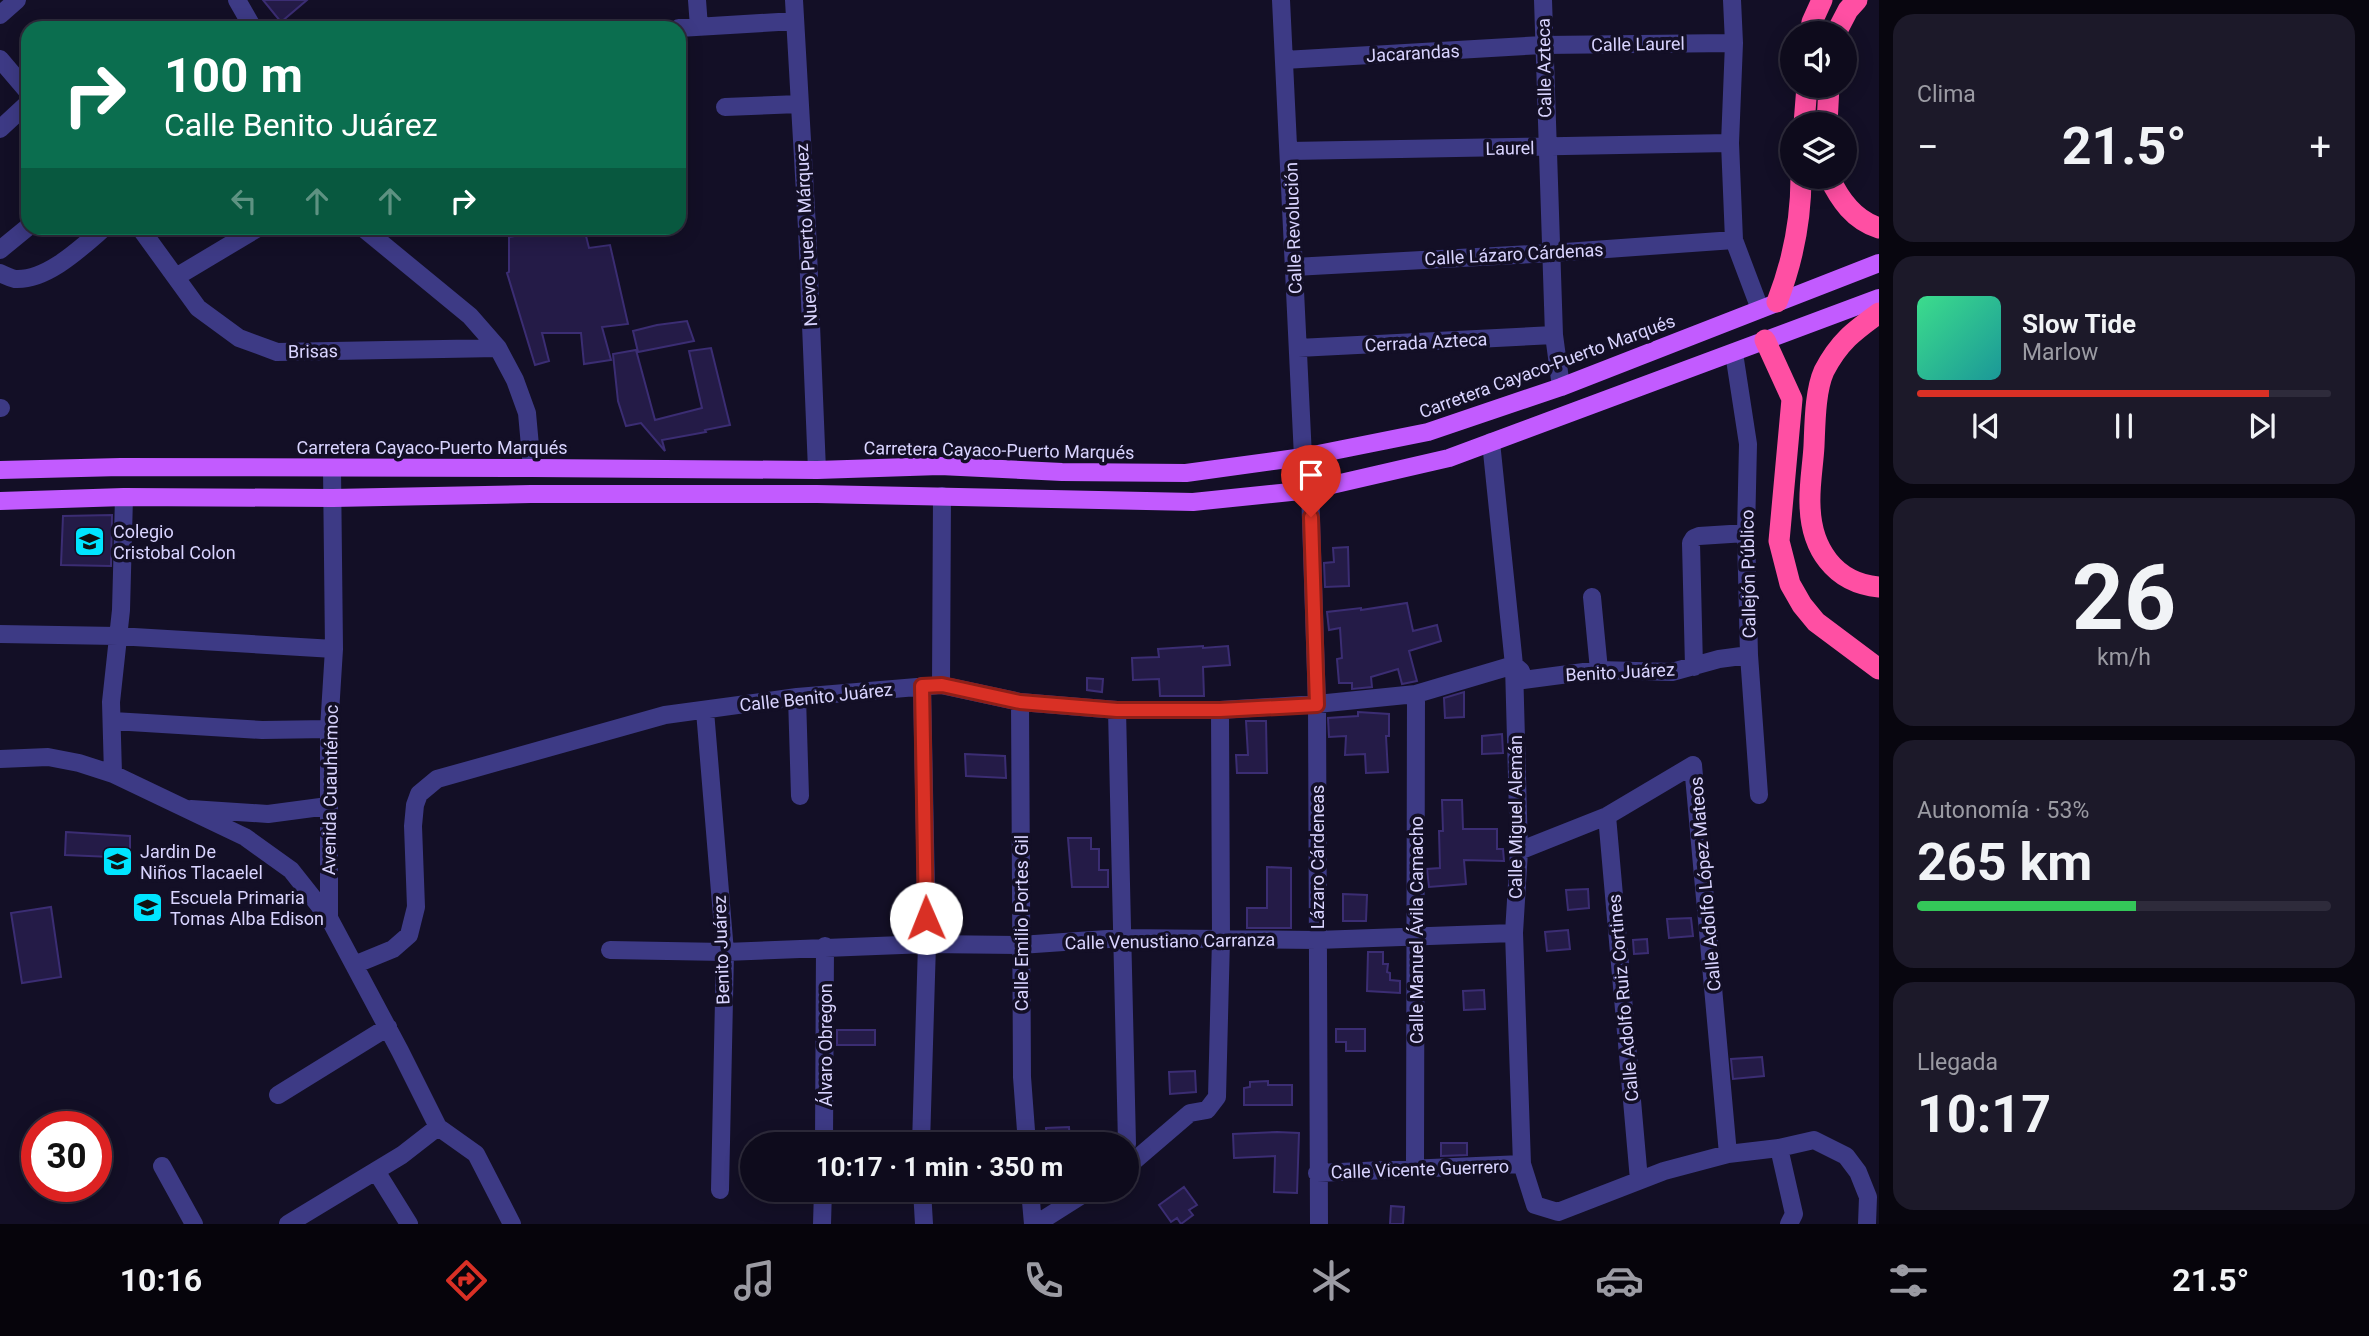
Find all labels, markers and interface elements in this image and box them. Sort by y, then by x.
street label: Calle Azteca [1533,18,1555,118]
map controls [1780,21,1857,189]
button: sound [1780,21,1857,98]
street label: Calle Laurel [1591,33,1685,55]
street label: Jacarandas [1366,40,1460,66]
text: 100 m [164,47,303,104]
icon: right [49,49,140,140]
text: Clima [1917,81,1976,108]
text: Calle Benito Juárez [164,106,438,144]
button: layers [1780,112,1857,189]
text: 21.5° [2062,116,2187,177]
text: − [1917,125,1939,169]
text: + [2309,125,2331,169]
street label: Laurel [1485,137,1535,159]
street label: Nuevo Puerto Márquez [791,143,821,327]
street label: Calle Revolución [1280,162,1306,294]
icon: left [225,182,263,220]
icon: ahead [298,182,336,220]
icon: ahead [371,182,409,220]
icon: right [444,182,482,220]
street label: Calle Lázaro Cárdenas [1424,239,1604,269]
text: Slow Tide [2022,309,2136,339]
street label: Carretera Cayaco-Puerto Marqués [1416,310,1678,422]
street label: Cerrada Azteca [1364,328,1488,356]
text: Marlow [2022,339,2098,366]
street label: Brisas [288,340,338,362]
icon: previous [1967,407,2005,445]
icon: pause [2105,407,2143,445]
icon: next [2243,407,2281,445]
street label: Carretera Cayaco-Puerto Marqués [297,437,567,458]
street label: Carretera Cayaco-Puerto Marqués [863,437,1135,463]
pin [1281,445,1341,517]
icon: arrive [1292,456,1330,494]
street label: Callejón Público [1736,510,1760,638]
place label: Colegio Cristobal Colon [113,521,236,563]
school or university icon: Colegio Cristobal Colon [73,524,107,558]
text: 26 [2072,545,2176,651]
text: km/h [2097,644,2151,671]
street label: Benito Juárez [1565,659,1675,685]
street label: Calle Benito Juárez [738,679,894,715]
street label: Avenida Cuauhtémoc [318,705,342,875]
street label: Calle Miguel Alemán [1505,735,1526,899]
street label: Calle Adolfo López Mateos [1685,776,1725,992]
street label: Lázaro Cárdeneas [1307,785,1328,929]
text: Autonomía · 53% [1917,797,2089,824]
street label: Calle Manuel Ávila Camacho [1406,816,1427,1044]
text: 265 km [1917,832,2092,893]
street label: Calle Emilio Portes Gil [1011,835,1032,1011]
place label: Jardin De Niños Tlacaelel [140,841,263,883]
school or university icon: Jardin De Niños Tlacaelel [100,844,134,878]
position arrow [889,881,963,955]
place label: Escuela Primaria Tomas Alba Edison [170,887,324,929]
school or university icon: Escuela Primaria Tomas Alba Edison [130,890,164,924]
street label: Calle Adolfo Ruiz Cortines [1603,893,1643,1103]
street label: Benito Juárez [709,895,733,1005]
street label: Calle Venustiano Carranza [1065,929,1275,953]
street label: Álvaro Obregon [815,983,836,1107]
text: Llegada [1917,1049,1998,1076]
text: 10:17 [1917,1084,2051,1145]
speed limit sign: 30 [21,1111,112,1202]
text: 10:17 · 1 min · 350 m [816,1152,1063,1182]
street label: Calle Vicente Guerrero [1330,1155,1510,1183]
icon: directions [442,1256,491,1305]
icon: music [730,1256,779,1305]
icon: phone [1019,1256,1068,1305]
icon: climate [1307,1256,1356,1305]
icon: car [1595,1256,1644,1305]
icon: filters [1884,1256,1933,1305]
text: 10:16 [120,1261,202,1299]
text: 21.5° [2172,1261,2249,1299]

